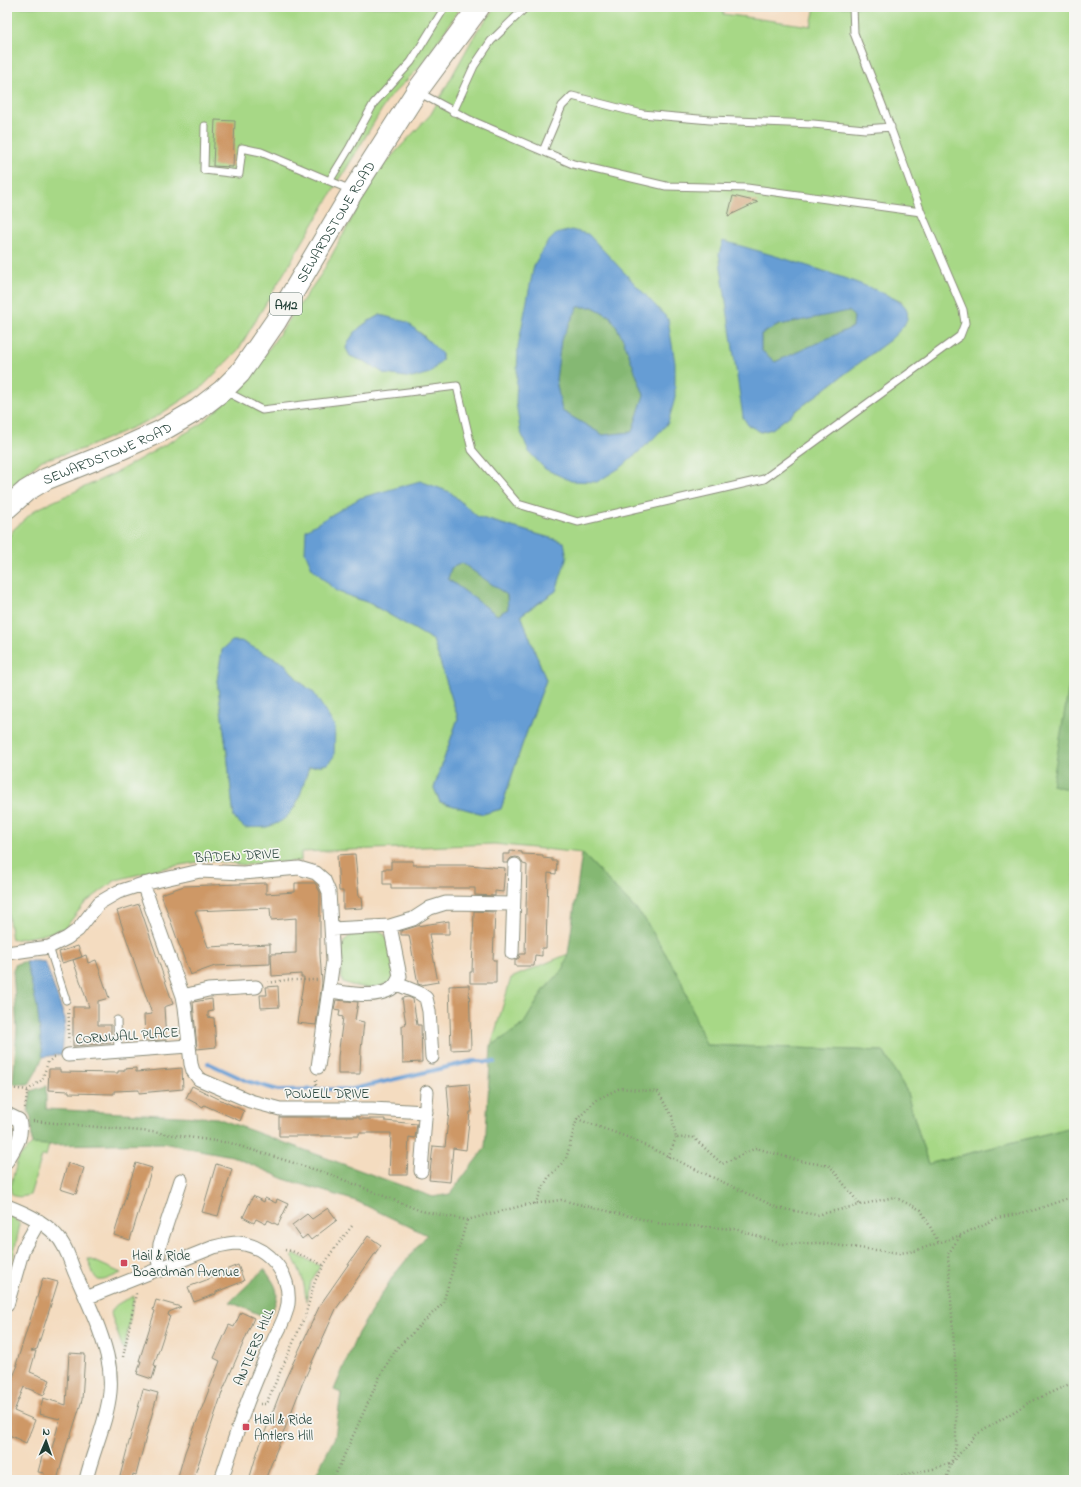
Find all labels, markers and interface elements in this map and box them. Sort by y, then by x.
street label: SEWARDSTONE ROAD [292,157,381,287]
road number: A112 [270,293,302,315]
street label: SEWARDSTONE ROAD [40,418,176,491]
street label: BADEN DRIVE [193,844,280,869]
street label: CORNWALL PLACE [75,1022,179,1051]
street label: POWELL DRIVE [284,1084,370,1105]
place label: Hail & Ride Boardman Avenue [131,1246,240,1283]
marker: Hail & Ride Boardman Avenue [119,1258,129,1268]
street label: ANTLERS HILL [229,1305,280,1389]
place label: Hail & Ride Antlers Hill [254,1410,313,1447]
north arrow [26,1421,66,1461]
marker: Hail & Ride Antlers Hill [241,1422,251,1432]
text: N [42,1424,50,1440]

